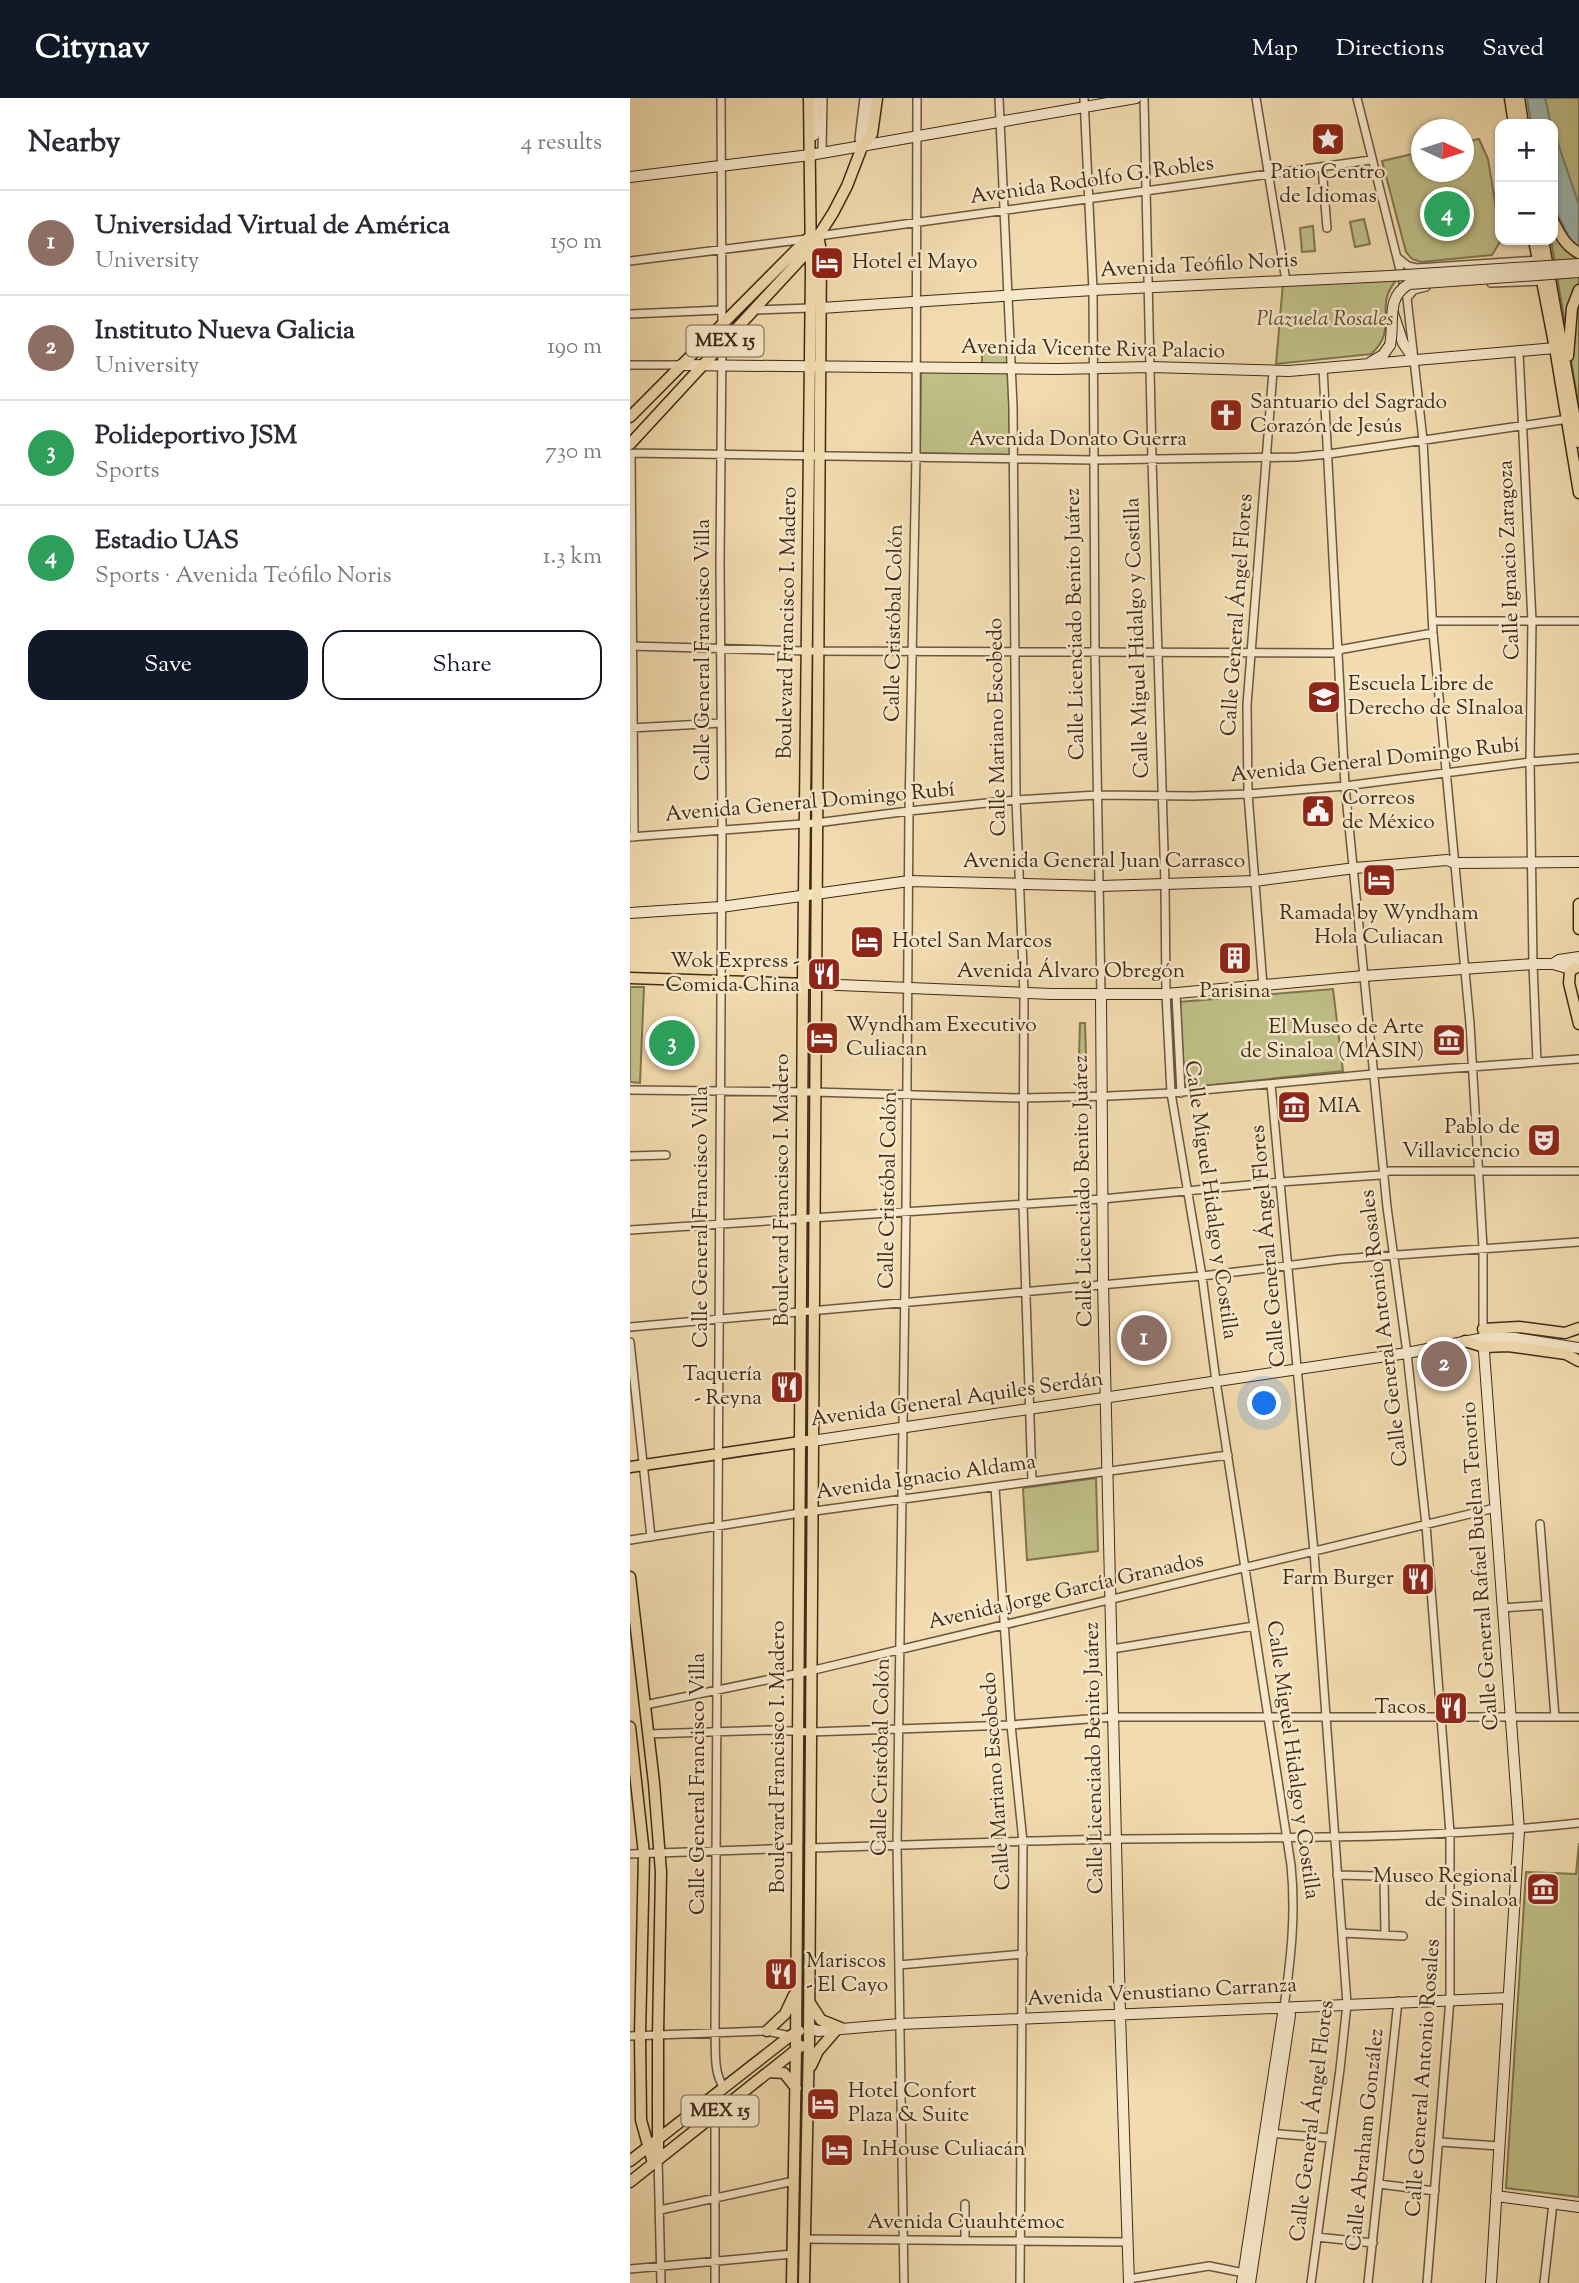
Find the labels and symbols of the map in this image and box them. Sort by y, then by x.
north arrow [1411,119,1474,182]
place icon: Patio Centro de Idiomas [1309,120,1347,158]
street label: Avenida Rodolfo G. Robles [968,149,1216,213]
place label: Patio Centro de Idiomas [1271,158,1385,212]
pin: 4 [1424,188,1470,240]
hotel icon: Hotel el Mayo [808,244,846,282]
street label: Avenida Teófilo Noris [1100,246,1298,286]
place label: Hotel el Mayo [852,248,977,278]
park label: Plazuela Rosales [1256,305,1394,335]
road number: MEX 15 [686,326,764,356]
street label: Avenida Vicente Riva Palacio [961,333,1225,367]
place label: Santuario del Sagrado Corazón de Jesús [1250,388,1447,442]
church icon: Santuario del Sagrado Corazón de Jesús [1207,396,1245,434]
street label: Avenida Donato Guerra [969,425,1187,455]
street label: Calle Ignacio Zaragoza [1492,459,1528,660]
street label: Boulevard Francisco I. Madero [771,486,805,760]
street label: Calle Licenciado Benito Juárez [1059,488,1093,760]
street label: Calle General Ángel Flores [1215,493,1261,737]
street label: Calle Miguel Hidalgo y Costilla [1118,497,1158,779]
street label: Calle General Francisco Villa [689,519,719,781]
street label: Calle Cristóbal Colón [878,524,912,722]
street label: Calle Mariano Escobedo [981,617,1015,837]
place label: Escuela Libre de Derecho de SInaloa [1348,670,1524,724]
school or university icon: Escuela Libre de Derecho de SInaloa [1305,678,1343,716]
street label: Avenida General Domingo Rubí [1229,731,1521,791]
street label: Avenida General Domingo Rubí [664,775,956,831]
place label: Correos de México [1342,784,1435,838]
public building icon: Correos de México [1299,792,1337,830]
street label: Avenida General Juan Carrasco [963,847,1245,877]
hotel icon: Ramada by Wyndham Hola Culiacan [1360,861,1398,899]
place label: Ramada by Wyndham Hola Culiacan [1279,899,1479,953]
hotel icon: Hotel San Marcos [848,923,886,961]
place label: Hotel San Marcos [892,927,1052,957]
building icon: Parisina [1216,939,1254,977]
place label: Wok Express - Comida China [666,947,800,1001]
restaurant icon: Wok Express - Comida China [805,955,843,993]
street label: Avenida Álvaro Obregón [957,957,1185,987]
place label: Parisina [1199,977,1271,1007]
place label: Wyndham Executivo Culiacan [846,1011,1037,1065]
place label: El Museo de Arte de Sinaloa (MASIN) [1240,1013,1424,1067]
pin: 3 [649,1017,695,1069]
hotel icon: Wyndham Executivo Culiacan [803,1019,841,1057]
museum icon: El Museo de Arte de Sinaloa (MASIN) [1430,1021,1468,1059]
street label: Boulevard Francisco I. Madero [768,1054,798,1326]
street label: Calle Licenciado Benito Juárez [1067,1055,1101,1327]
street label: Calle Miguel Hidalgo y Costilla [1176,1059,1244,1341]
street label: Calle General Francisco Villa [687,1086,717,1348]
museum icon: MIA [1275,1088,1313,1126]
street label: Calle Cristóbal Colón [872,1091,906,1289]
place label: MIA [1318,1092,1361,1122]
place label: Pablo de Villavicencio [1402,1113,1520,1167]
theatre icon: Pablo de Villavicencio [1525,1121,1563,1159]
street label: Calle General Ángel Flores [1243,1124,1295,1368]
street label: Calle General Antonio Rosales [1353,1188,1417,1468]
pin: 1 [1121,1312,1167,1364]
pin: 2 [1421,1338,1467,1390]
place label: Taquería - Reyna [683,1360,762,1414]
street label: Avenida General Aquiles Serdán [809,1365,1105,1435]
restaurant icon: Taquería - Reyna [768,1368,806,1406]
your location [1247,1386,1281,1420]
street label: Calle General Rafael Buelna Tenorio [1455,1401,1507,1731]
street label: Avenida Ignacio Aldama [814,1448,1038,1508]
street label: Avenida Jorge García Granados [925,1546,1207,1638]
restaurant icon: Farm Burger [1399,1560,1437,1598]
place label: Farm Burger [1283,1564,1394,1594]
street label: Calle Miguel Hidalgo y Costilla [1258,1619,1326,1901]
street label: Boulevard Francisco I. Madero [764,1621,794,1893]
street label: Calle Licenciado Benito Juárez [1078,1622,1112,1894]
street label: Calle General Francisco Villa [684,1653,714,1915]
street label: Calle Cristóbal Colón [865,1658,899,1856]
street label: Calle Mariano Escobedo [974,1671,1020,1891]
restaurant icon: Tacos [1432,1689,1470,1727]
place label: Tacos [1374,1693,1426,1723]
place label: Museo Regional de Sinaloa [1373,1862,1518,1916]
museum icon: Museo Regional de Sinaloa [1524,1870,1562,1908]
street label: Calle General Antonio Rosales [1399,1938,1449,2218]
place label: Mariscos - El Cayo [806,1947,888,2001]
restaurant icon: Mariscos - El Cayo [762,1955,800,1993]
street label: Avenida Venustiano Carranza [1026,1971,1298,2015]
street label: Calle General Ángel Flores [1283,1999,1343,2243]
street label: Calle Abraham González [1339,2027,1393,2253]
place label: Hotel Confort Plaza & Suite [848,2077,977,2131]
hotel icon: Hotel Confort Plaza & Suite [804,2085,842,2123]
road number: MEX 15 [682,2095,758,2126]
hotel icon: InHouse Culiacán [818,2131,856,2169]
place label: InHouse Culiacán [862,2135,1026,2165]
street label: Avenida Cuauhtémoc [867,2208,1065,2238]

